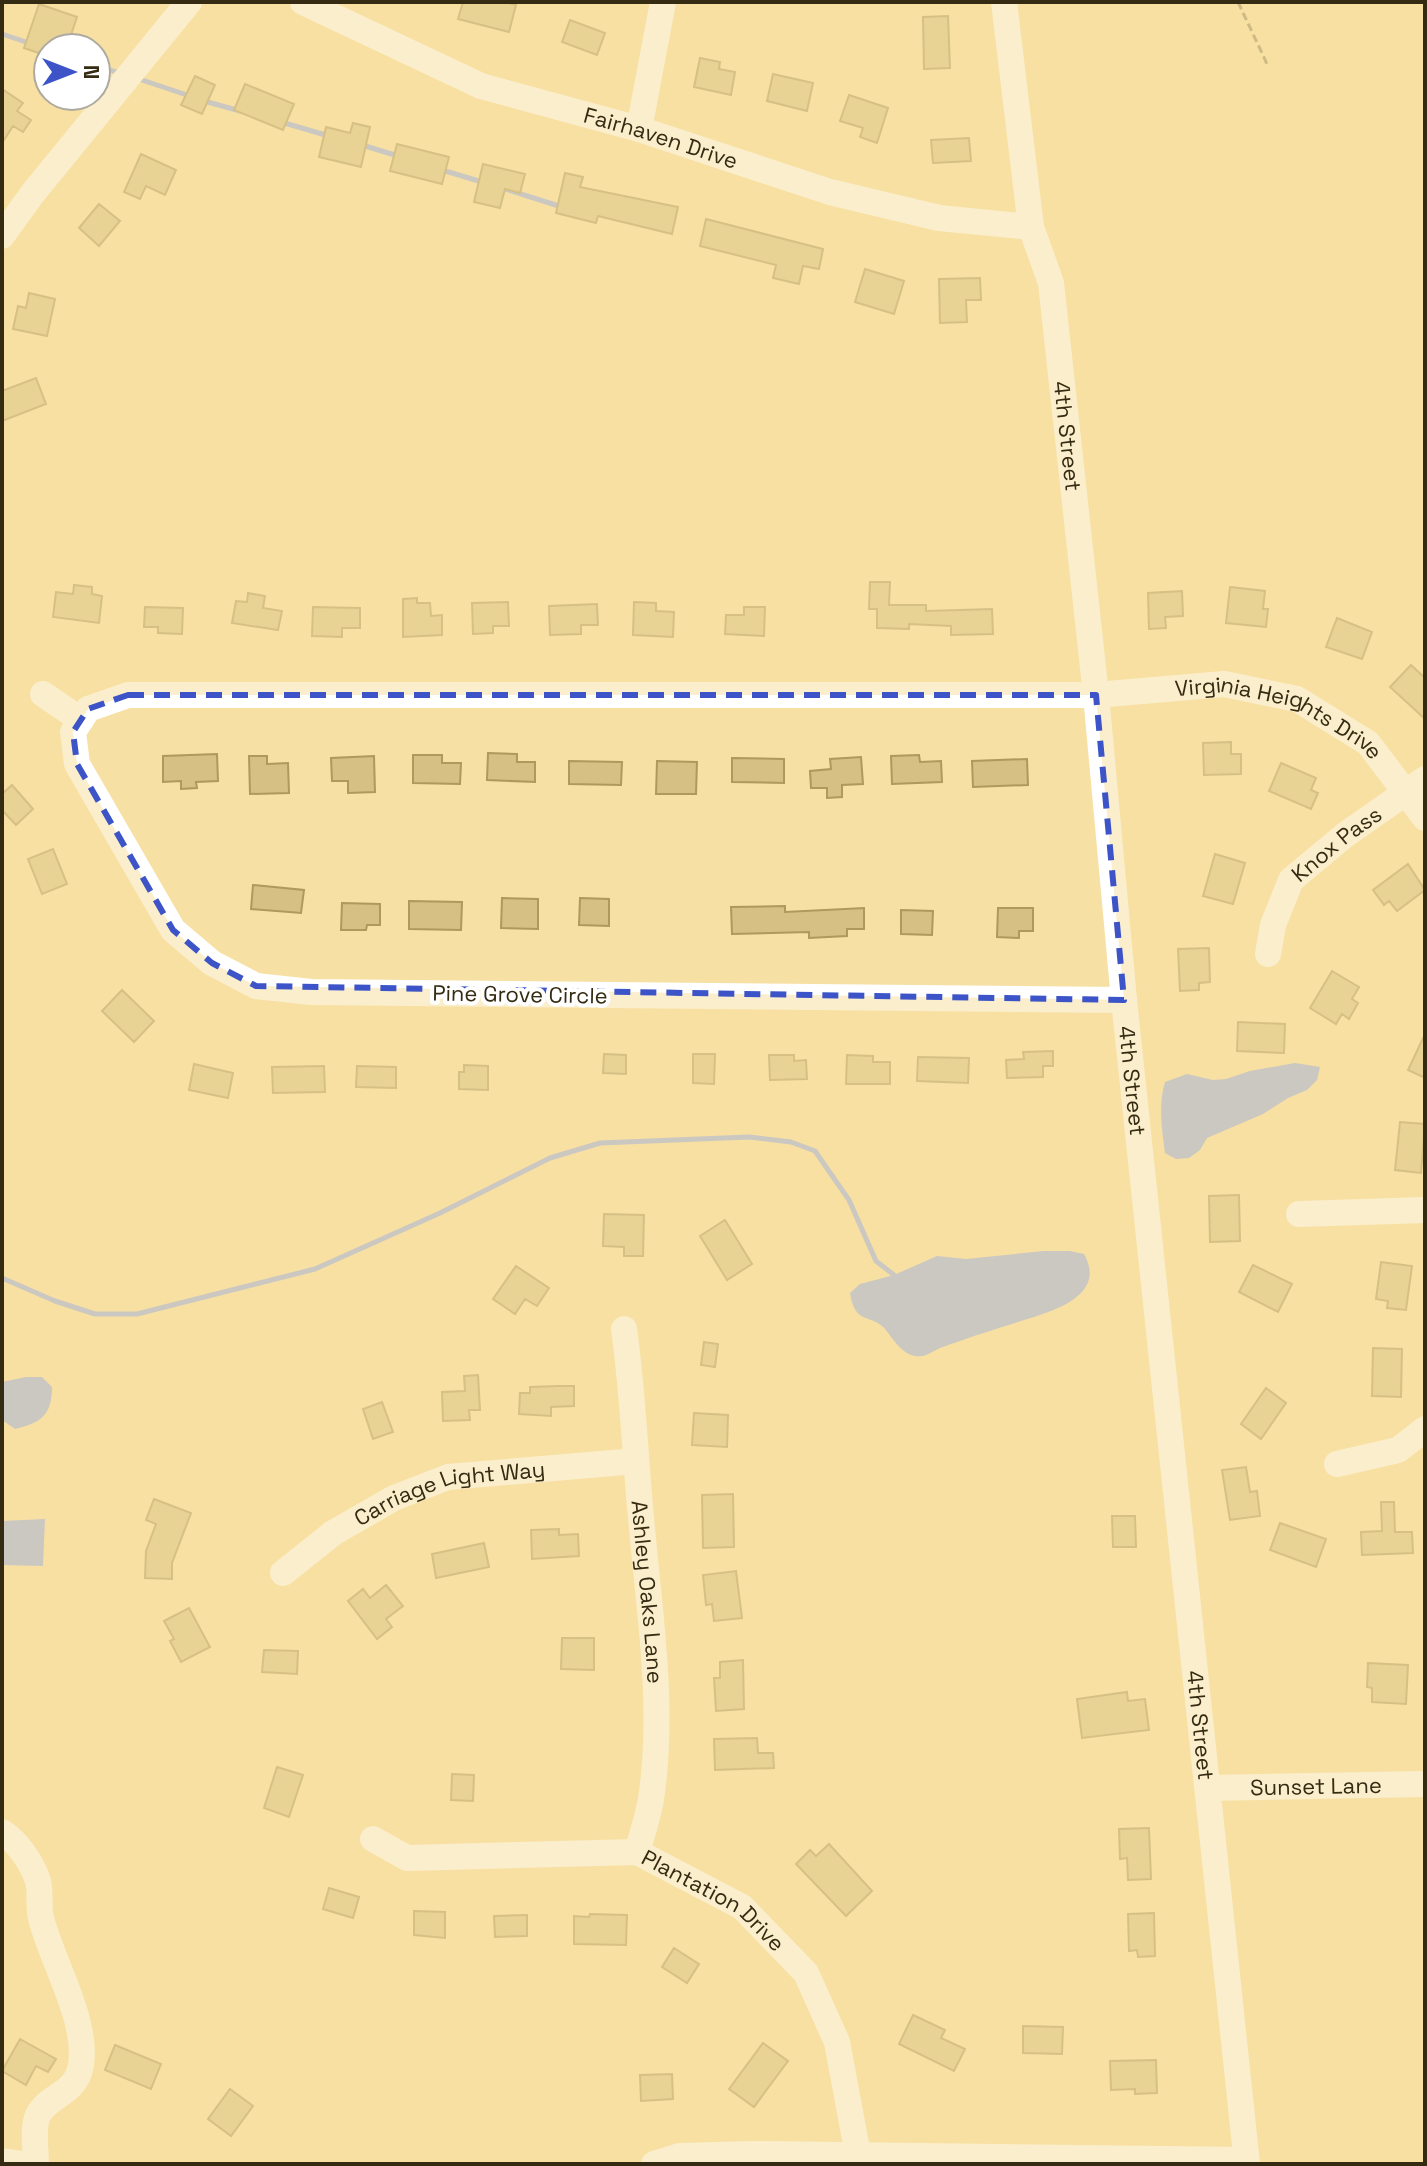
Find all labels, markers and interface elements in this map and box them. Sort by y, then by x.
north arrow [32,32,112,112]
text: N [78,65,106,79]
street label: Fairhaven Drive [581,101,742,175]
street label: 4th Street [1048,380,1088,492]
street label: Virginia Heights Drive [1174,670,1389,765]
street label: Knox Pass [1285,800,1387,888]
street label: Pine Grove Circle [432,978,608,1010]
street label: 4th Street [1113,1024,1152,1137]
street label: Carriage Light Way [349,1455,546,1532]
street label: Ashley Oaks Lane [625,1499,670,1684]
street label: 4th Street [1181,1669,1220,1781]
street label: Sunset Lane [1250,1771,1382,1801]
street label: Plantation Drive [637,1843,791,1957]

